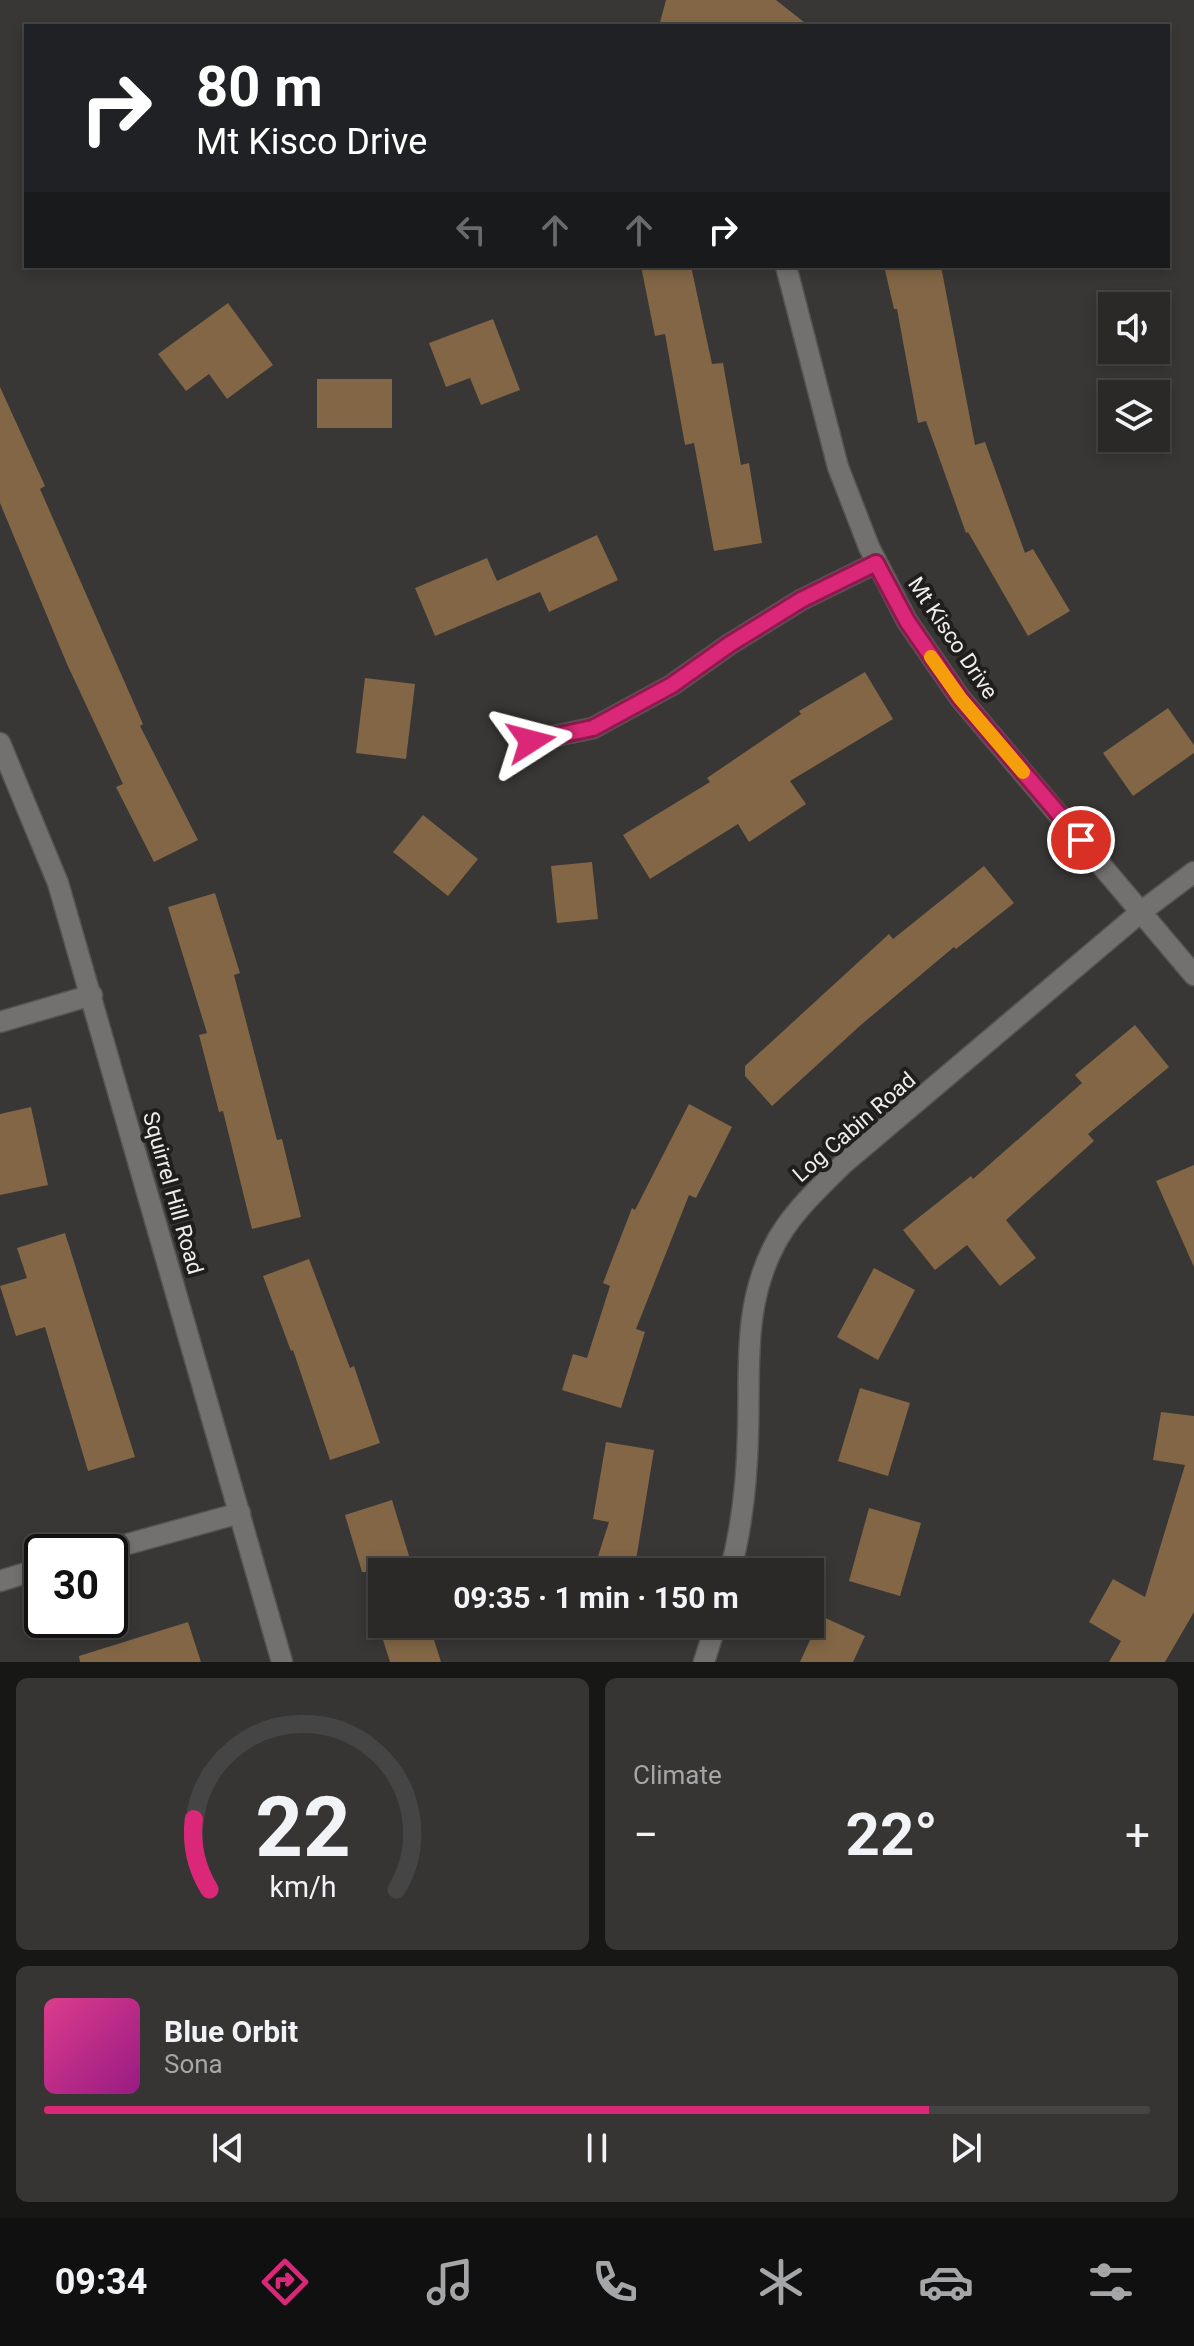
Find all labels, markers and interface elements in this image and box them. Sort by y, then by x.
text: 80 m [196,54,323,120]
icon: right [64,56,168,160]
text: Mt Kisco Drive [196,121,427,163]
icon: left [449,208,493,252]
icon: ahead [533,208,577,252]
icon: ahead [617,208,661,252]
icon: right [701,208,745,252]
map controls [1098,292,1170,452]
button: sound [1098,292,1170,364]
button: layers [1098,380,1170,452]
street label: Mt Kisco Drive [903,572,1003,704]
position arrow [489,699,573,783]
pin [1047,806,1115,874]
icon: arrive [1059,818,1103,862]
street label: Log Cabin Road [788,1067,920,1187]
street label: Squirrel Hill Road [138,1109,208,1277]
speed limit sign: 30 [24,1534,128,1638]
text: 09:35 · 1 min · 150 m [453,1580,739,1615]
text: Climate [633,1760,722,1790]
text: 22 [255,1779,350,1876]
text: 22° [845,1799,938,1870]
text: − [633,1809,658,1861]
text: + [1125,1809,1150,1861]
text: km/h [269,1870,336,1904]
text: Blue Orbit [164,2014,298,2049]
text: Sona [164,2049,223,2079]
icon: previous [206,2126,250,2170]
icon: pause [575,2126,619,2170]
icon: next [944,2126,988,2170]
icon: directions [257,2254,313,2310]
icon: music [422,2254,478,2310]
icon: phone [587,2254,643,2310]
icon: climate [753,2254,809,2310]
icon: car [918,2254,974,2310]
icon: filters [1083,2254,1139,2310]
text: 09:34 [55,2261,147,2303]

